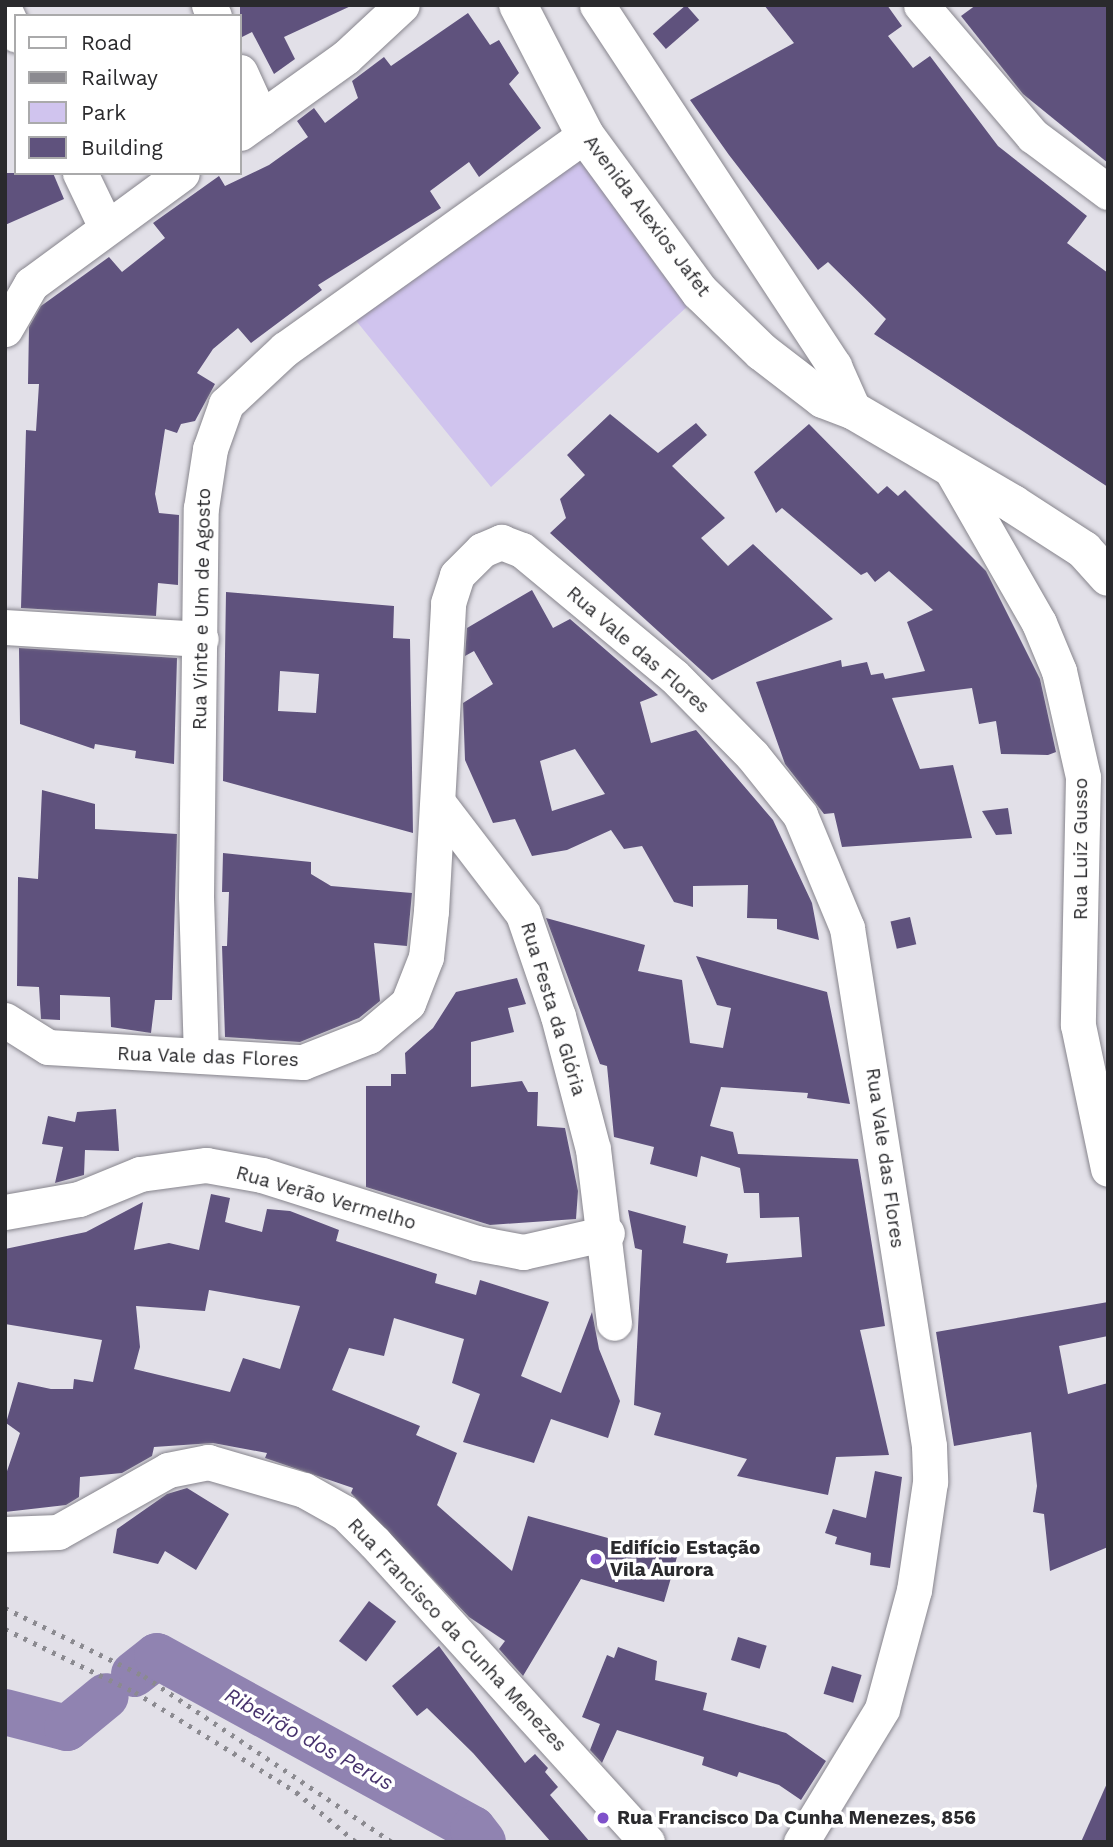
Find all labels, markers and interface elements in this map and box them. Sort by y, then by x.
legend [14,14,242,175]
text: Road [81,30,132,55]
text: Railway [81,65,158,90]
text: Park [81,100,126,125]
street label: Avenida Alexios Jafet [578,130,716,302]
text: Building [81,135,163,160]
street label: Rua Vinte e Um de Agosto [188,487,216,731]
street label: Rua Vale das Flores [561,581,715,719]
street label: Rua Luiz Gusso [1070,778,1092,920]
street label: Rua Festa da Glória [516,919,590,1099]
street label: Rua Vale das Flores [116,1042,300,1072]
street label: Rua Vale das Flores [861,1066,909,1250]
street label: Rua Verão Vermelho [232,1161,420,1235]
street label: Rua Francisco da Cunha Menezes [342,1513,572,1757]
place label: Edifício Estação Vila Aurora [610,1537,760,1581]
marker: Edifício Estação Vila Aurora [588,1551,604,1567]
water label: Ribeirão dos Perus [220,1682,398,1796]
place label: Rua Francisco Da Cunha Menezes, 856 [617,1807,977,1829]
marker: Rua Francisco Da Cunha Menezes, 856 [595,1810,611,1826]

